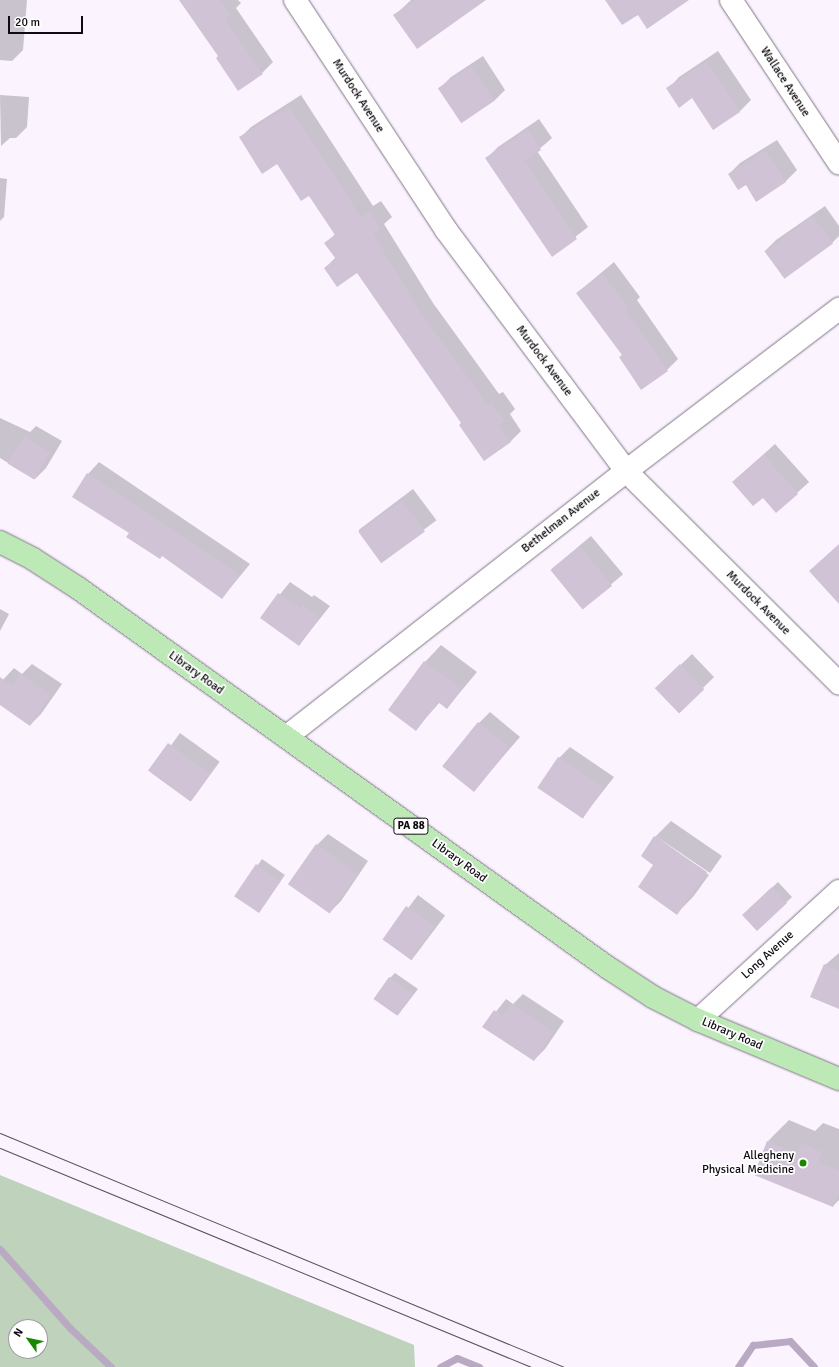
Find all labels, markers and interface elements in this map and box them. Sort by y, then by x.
scale bar [10,8,85,34]
text: 20 m [15,15,40,30]
street label: Wallace Avenue [757,44,813,120]
street label: Murdock Avenue [329,56,387,136]
street label: Murdock Avenue [513,323,575,399]
street label: Bethelman Avenue [519,486,603,556]
street label: Murdock Avenue [723,568,793,638]
street label: Library Road [166,648,226,698]
road number: PA 88 [393,817,429,835]
street label: Library Road [429,836,489,886]
street label: Long Avenue [739,928,797,982]
street label: Library Road [699,1015,765,1053]
place label: Allegheny Physical Medicine [702,1149,794,1177]
marker: Allegheny Physical Medicine [797,1157,809,1169]
north arrow [8,1319,48,1359]
text: N [11,1326,26,1339]

